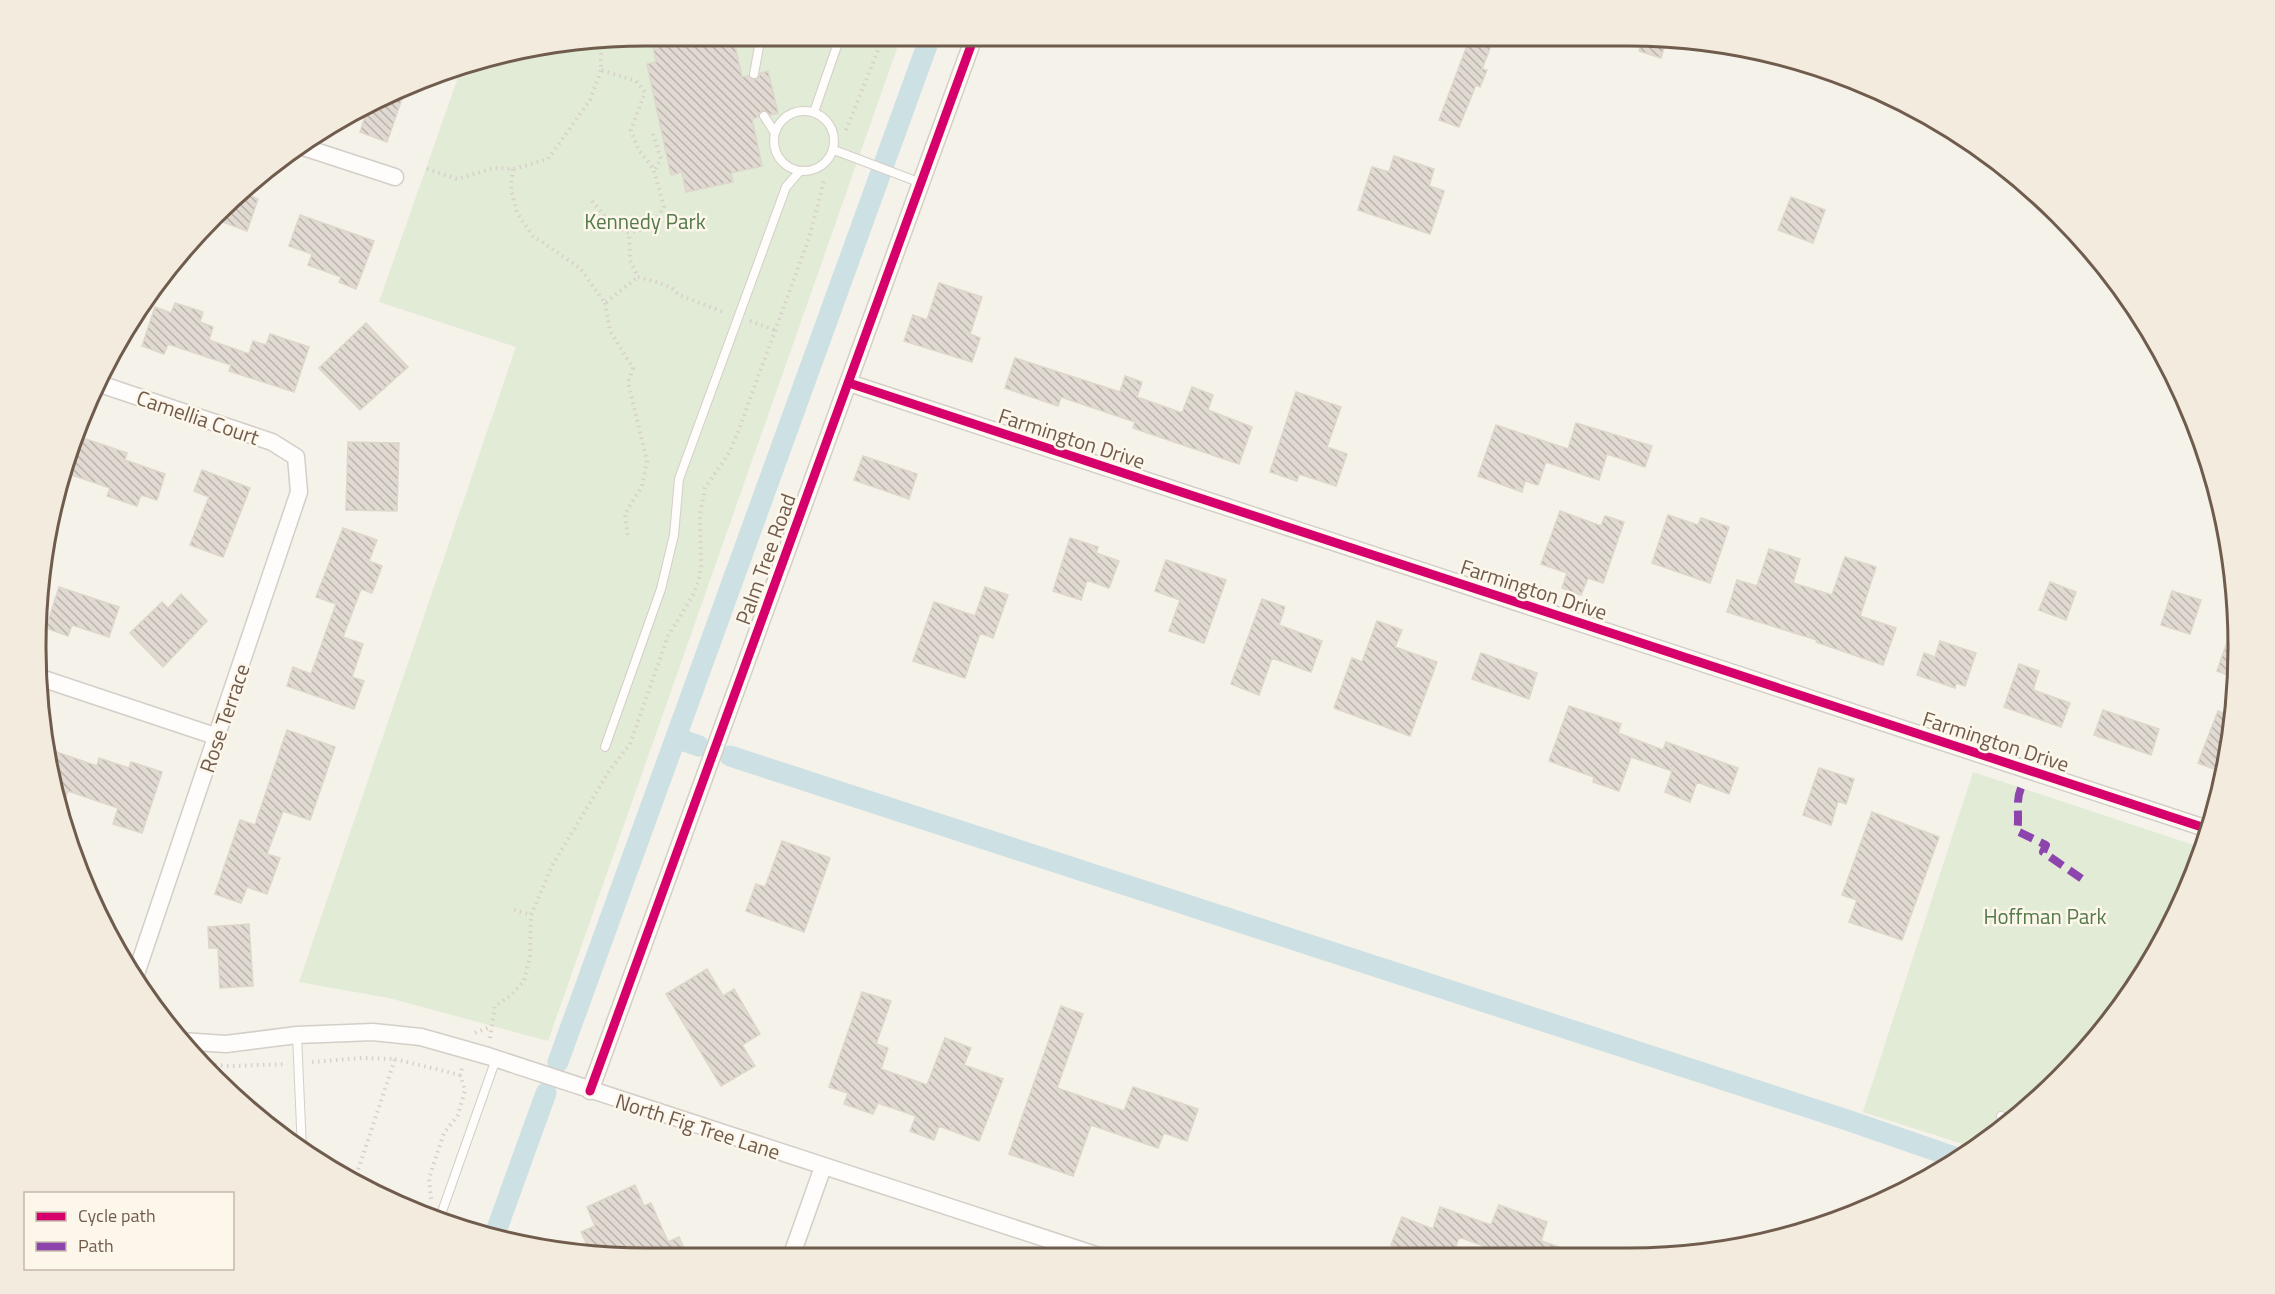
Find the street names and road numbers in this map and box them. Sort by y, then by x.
street label: Camellia Court [132,381,264,453]
street label: Farmington Drive [994,399,1150,477]
street label: Palm Tree Road [726,489,804,629]
street label: Farmington Drive [1456,550,1612,628]
street label: Rose Terrace [190,659,258,777]
street label: Farmington Drive [1918,702,2074,780]
street label: North Fig Tree Lane [612,1084,784,1168]

